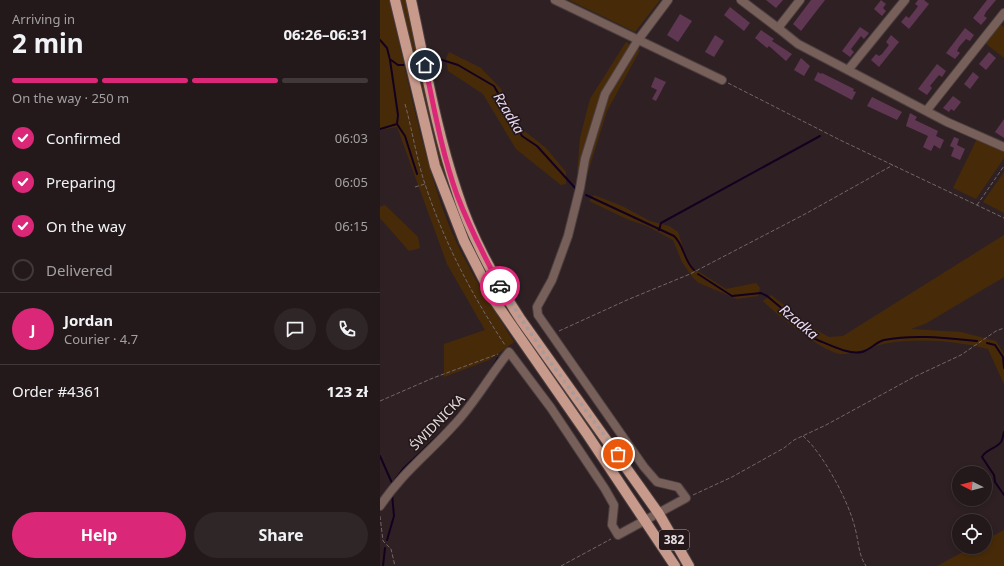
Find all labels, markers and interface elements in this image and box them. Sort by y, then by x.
text: Arriving in [12,10,75,28]
text: 06:26–06:31 [283,24,368,44]
text: 2 min [12,25,84,61]
pin [408,48,442,82]
icon: home [414,54,436,76]
water label: Rzadka [490,88,529,137]
text: On the way · 250 m [12,89,129,107]
icon: check [12,127,34,149]
text: Confirmed [46,128,121,148]
text: 06:03 [335,129,368,147]
icon: check [12,171,34,193]
text: Preparing [46,172,116,192]
text: 06:05 [335,173,368,191]
icon: check [12,215,34,237]
text: On the way [46,216,126,236]
text: 06:15 [335,217,368,235]
text: Delivered [46,260,113,280]
courier [480,266,520,306]
icon: car [489,275,511,297]
water label: Rzadka [776,300,823,343]
button: chat [274,308,316,350]
button: phone [326,308,368,350]
text: Jordan [64,310,113,330]
text: J [31,319,35,339]
text: Courier · 4.7 [64,330,138,348]
text: Order #4361 [12,381,101,401]
text: 123 zł [326,381,368,401]
street label: ŚWIDNICKA [406,389,469,454]
pin [601,437,635,471]
icon: bag [607,443,629,465]
north arrow [952,466,992,506]
map controls [952,466,992,554]
button: Help [12,512,186,558]
button: Share [194,512,368,558]
button: locate [952,514,992,554]
road number: 382 [659,530,689,550]

